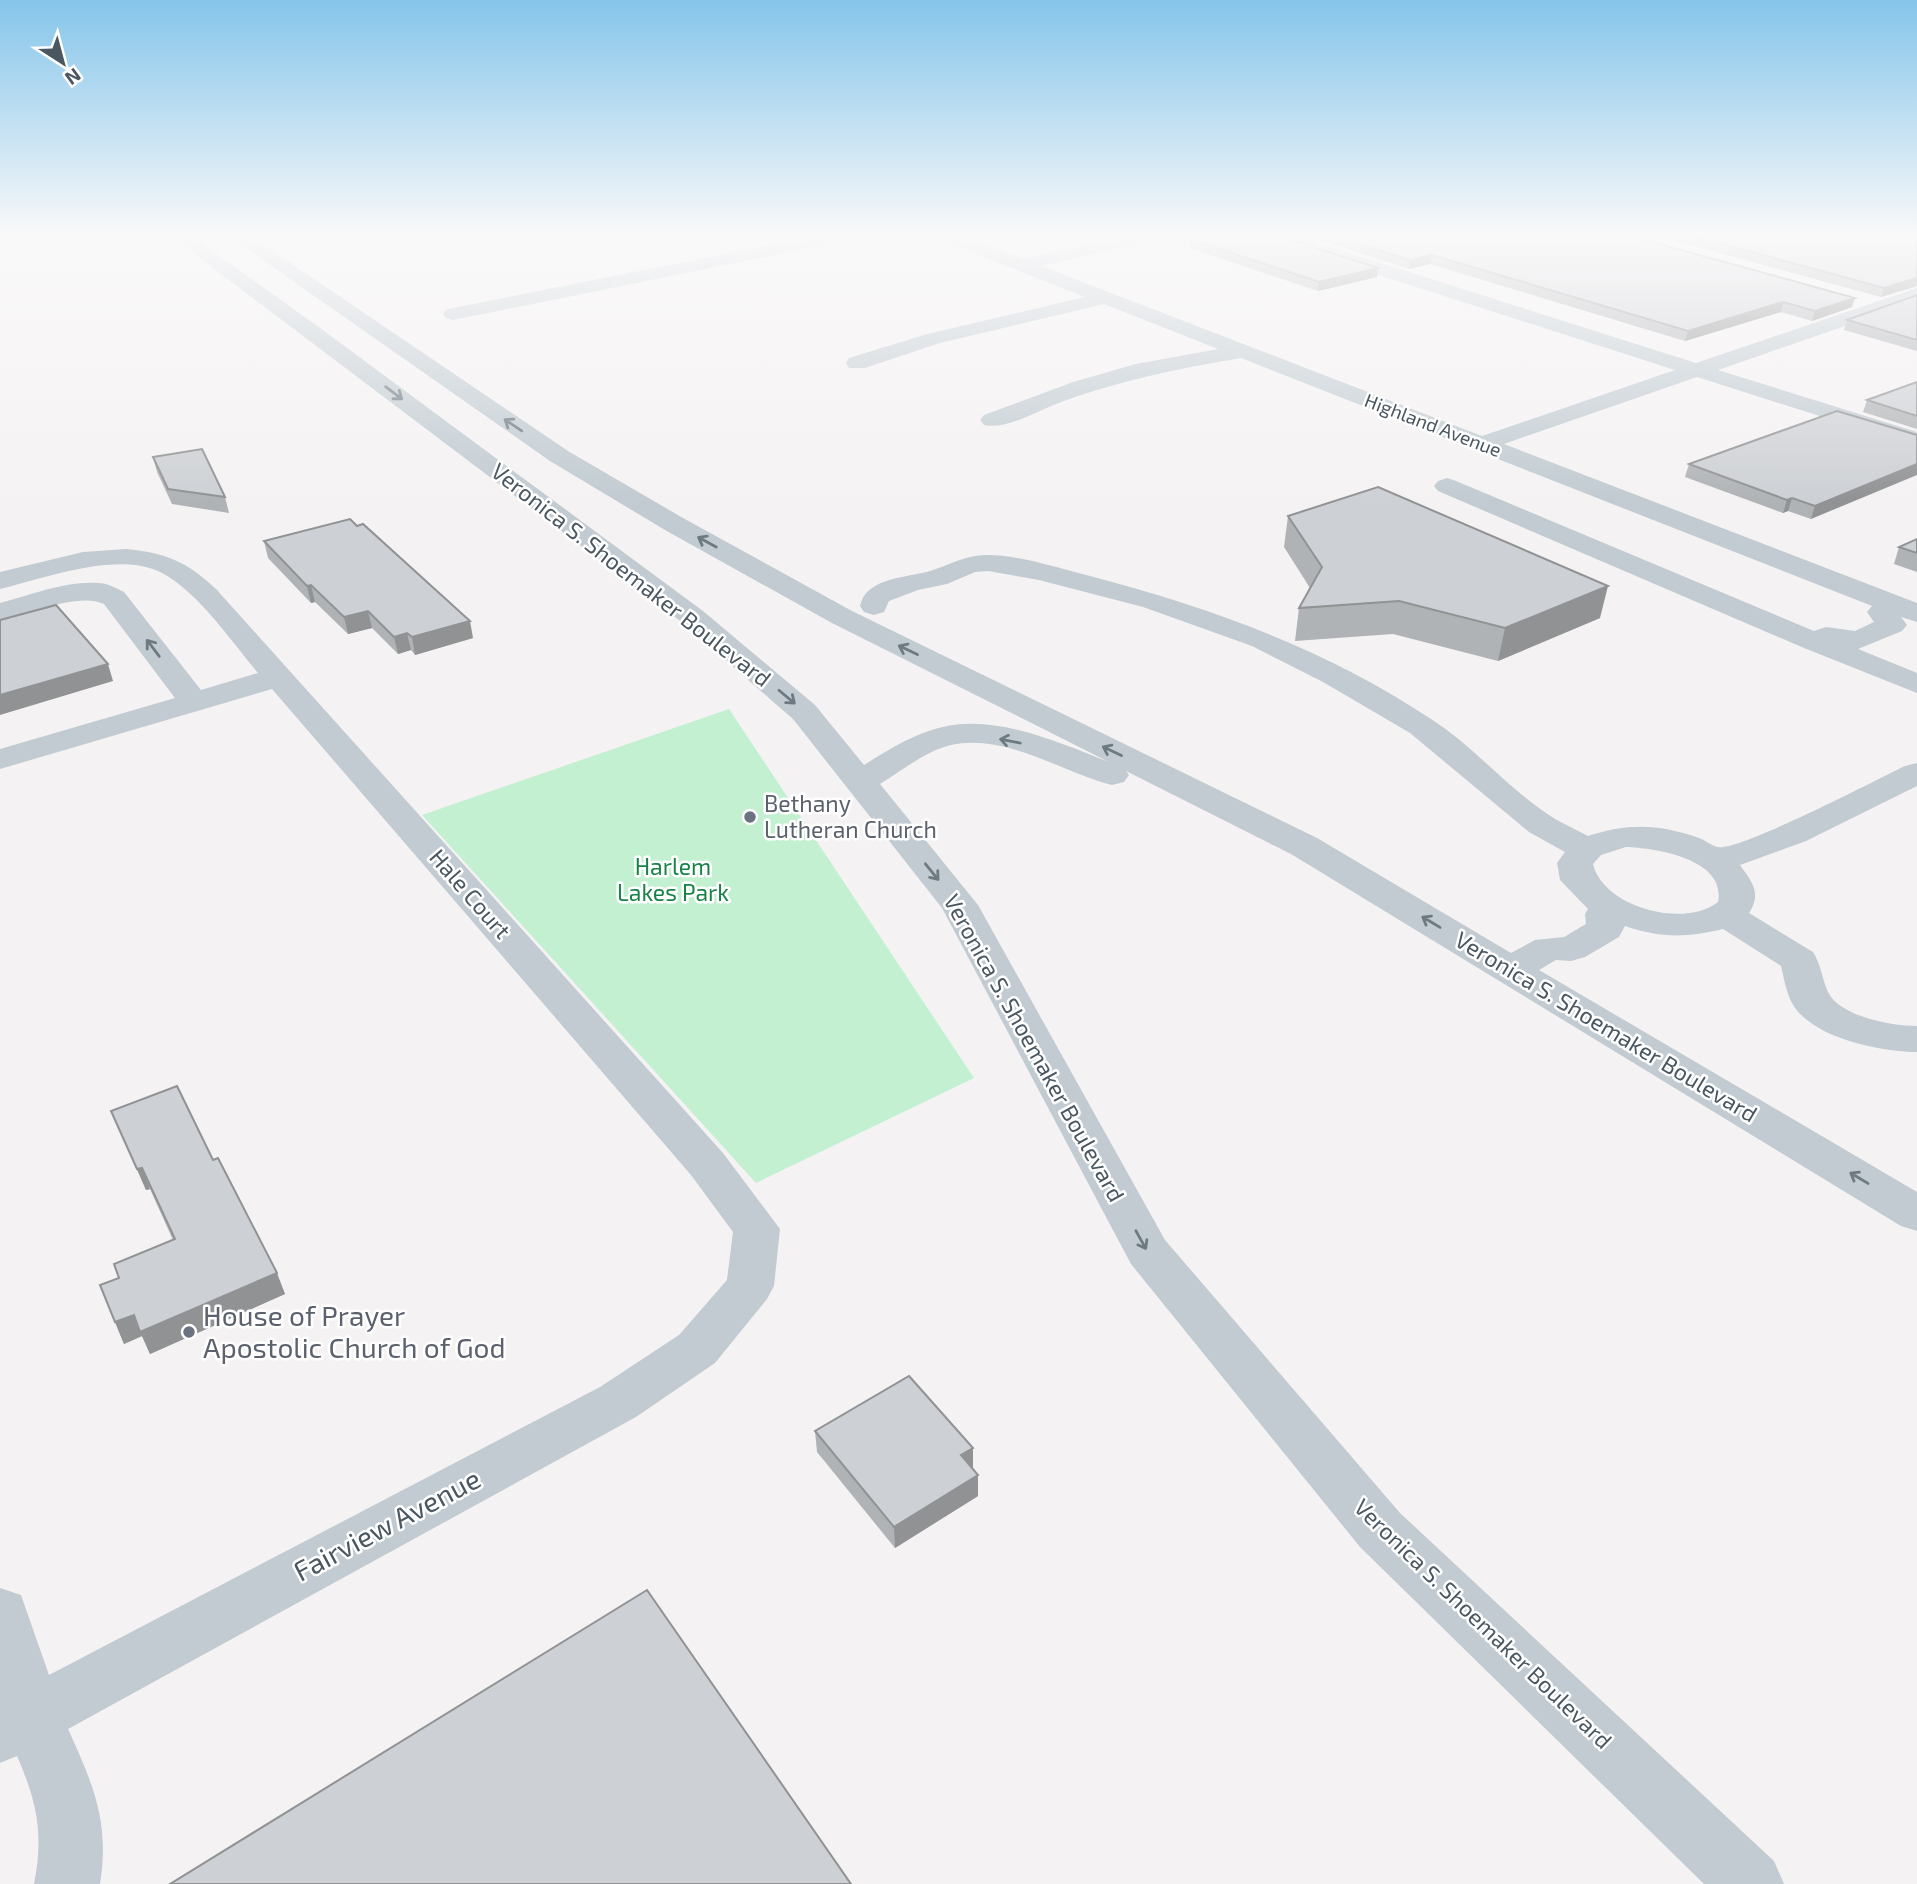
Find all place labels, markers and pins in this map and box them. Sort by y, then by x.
place label: Bethany Lutheran Church [764,789,937,843]
marker: Bethany Lutheran Church [742,809,758,825]
place label: House of Prayer Apostolic Church of God [203,1298,506,1364]
marker: House of Prayer Apostolic Church of God [181,1324,197,1340]

